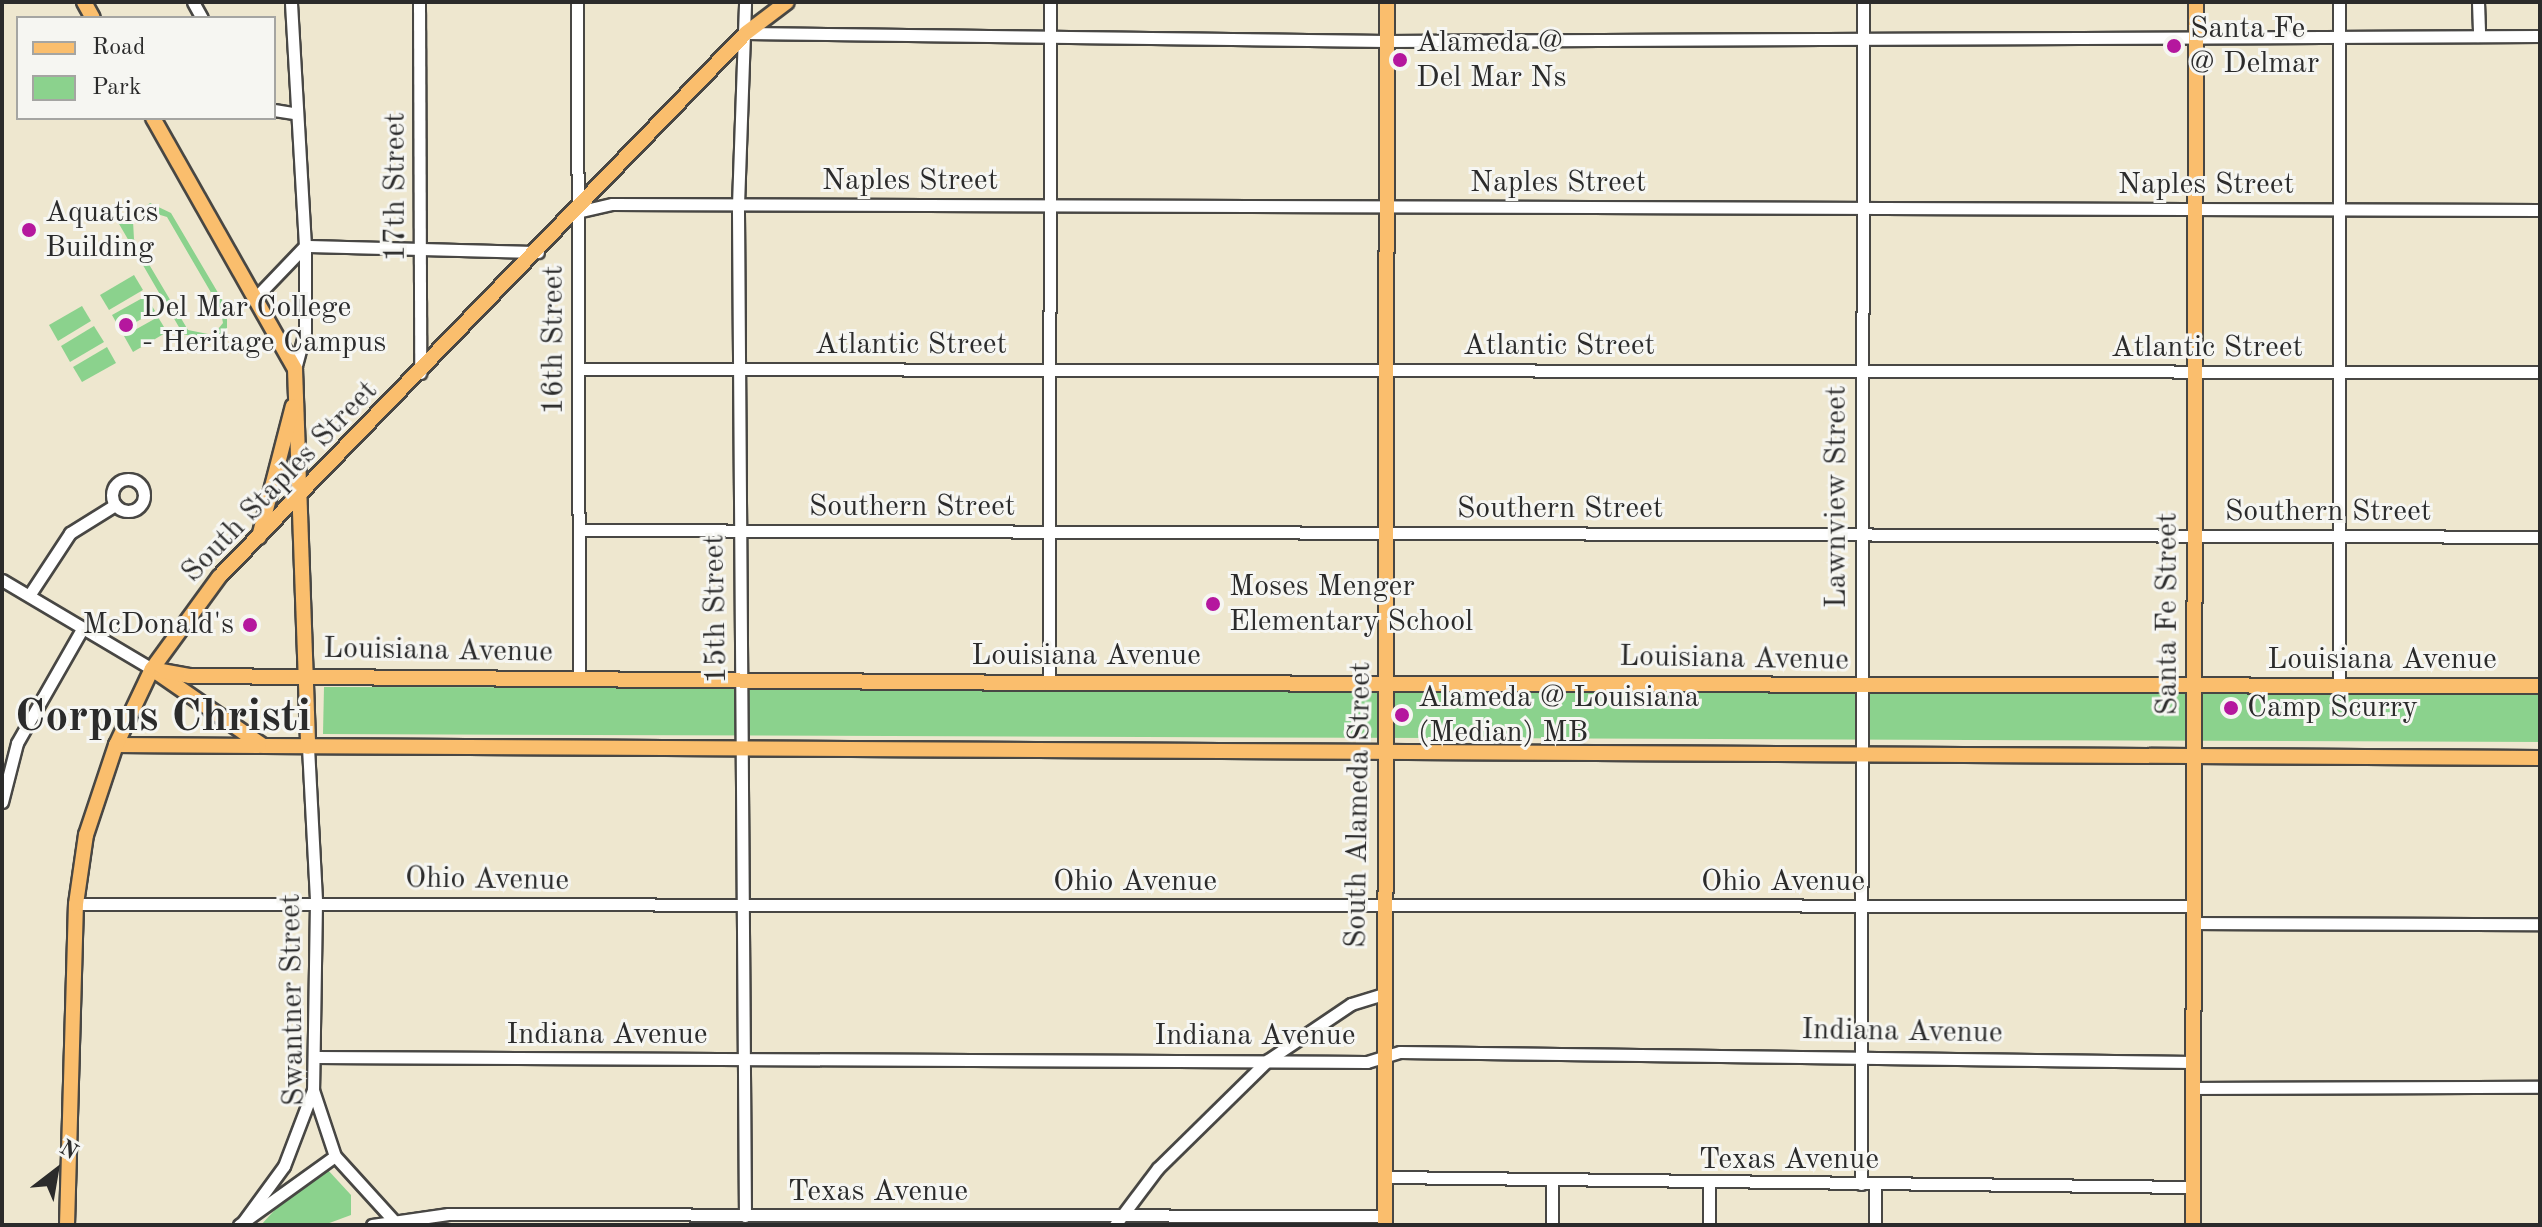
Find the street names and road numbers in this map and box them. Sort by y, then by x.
street label: 17th Street [378,112,414,262]
street label: Naples Street [822,163,998,199]
street label: Naples Street [1470,165,1646,201]
street label: Naples Street [2118,167,2294,203]
street label: 16th Street [536,265,572,415]
street label: Atlantic Street [815,327,1007,363]
street label: Atlantic Street [1463,328,1655,364]
street label: Atlantic Street [2111,330,2303,366]
street label: South Staples Street [174,373,386,591]
street label: Lawnview Street [1819,386,1855,608]
street label: Southern Street [809,489,1015,525]
street label: Southern Street [1457,491,1663,527]
street label: Southern Street [2225,494,2431,530]
street label: Santa Fe Street [2150,512,2186,716]
street label: 15th Street [697,534,735,684]
street label: Louisiana Avenue [323,631,553,671]
street label: Louisiana Avenue [971,638,1201,674]
street label: Louisiana Avenue [1619,639,1849,679]
street label: Louisiana Avenue [2267,642,2497,678]
street label: South Alameda Street [1339,661,1379,949]
street label: Ohio Avenue [405,861,569,899]
street label: Ohio Avenue [1053,864,1217,900]
street label: Ohio Avenue [1701,864,1865,900]
street label: Swantner Street [273,893,313,1107]
street label: Indiana Avenue [1801,1012,2003,1052]
street label: Indiana Avenue [506,1017,708,1053]
street label: Indiana Avenue [1154,1018,1356,1054]
street label: Texas Avenue [1699,1142,1879,1178]
street label: Texas Avenue [788,1174,968,1210]

